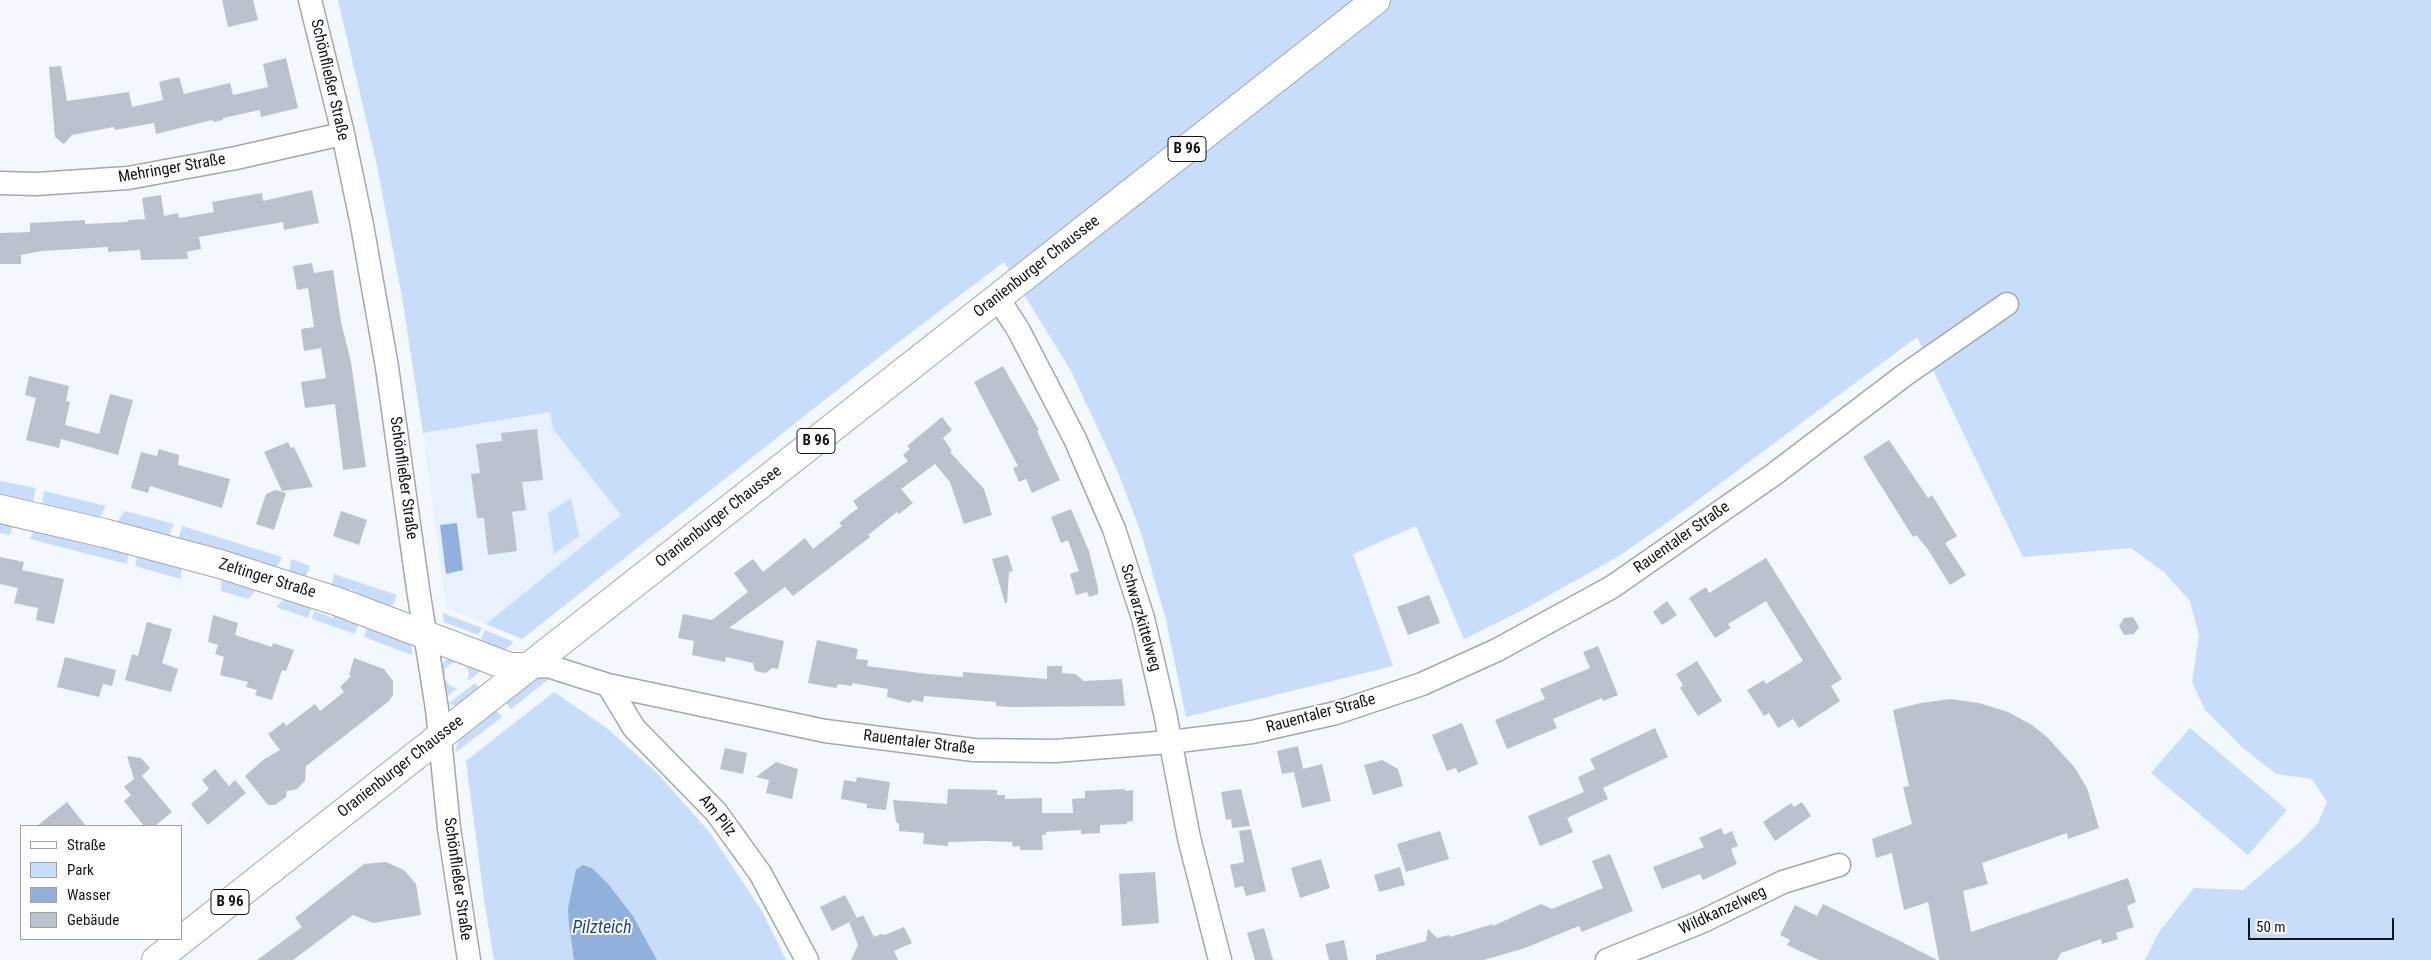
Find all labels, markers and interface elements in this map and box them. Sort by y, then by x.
street label: Schönfließer Straße [306,17,352,143]
road number: B 96 [1168,136,1206,162]
street label: Mehringer Straße [117,150,227,188]
street label: Oranienburger Chaussee [970,212,1104,322]
street label: Schönfließer Straße [385,415,421,541]
road number: B 96 [797,428,835,454]
street label: Oranienburger Chaussee [652,462,786,572]
street label: Rauentaler Straße [1630,498,1734,578]
street label: Zeltinger Straße [216,555,318,603]
street label: Schwarzkittelweg [1116,562,1164,674]
street label: Rauentaler Straße [1264,690,1378,738]
street label: Oranienburger Chaussee [334,712,468,822]
street label: Rauentaler Straße [862,727,976,759]
street label: Am Pilz [694,791,740,841]
street label: Schönfließer Straße [439,816,475,942]
legend [20,825,182,940]
text: Straße [67,836,106,854]
text: Park [67,861,94,879]
street label: Wildkanzelweg [1676,882,1770,940]
text: Wasser [67,886,111,904]
road number: B 96 [211,890,249,914]
scale bar [2251,908,2397,940]
text: Gebäude [67,911,119,929]
water label: Pilzteich [572,917,632,939]
text: 50 m [2256,918,2286,936]

